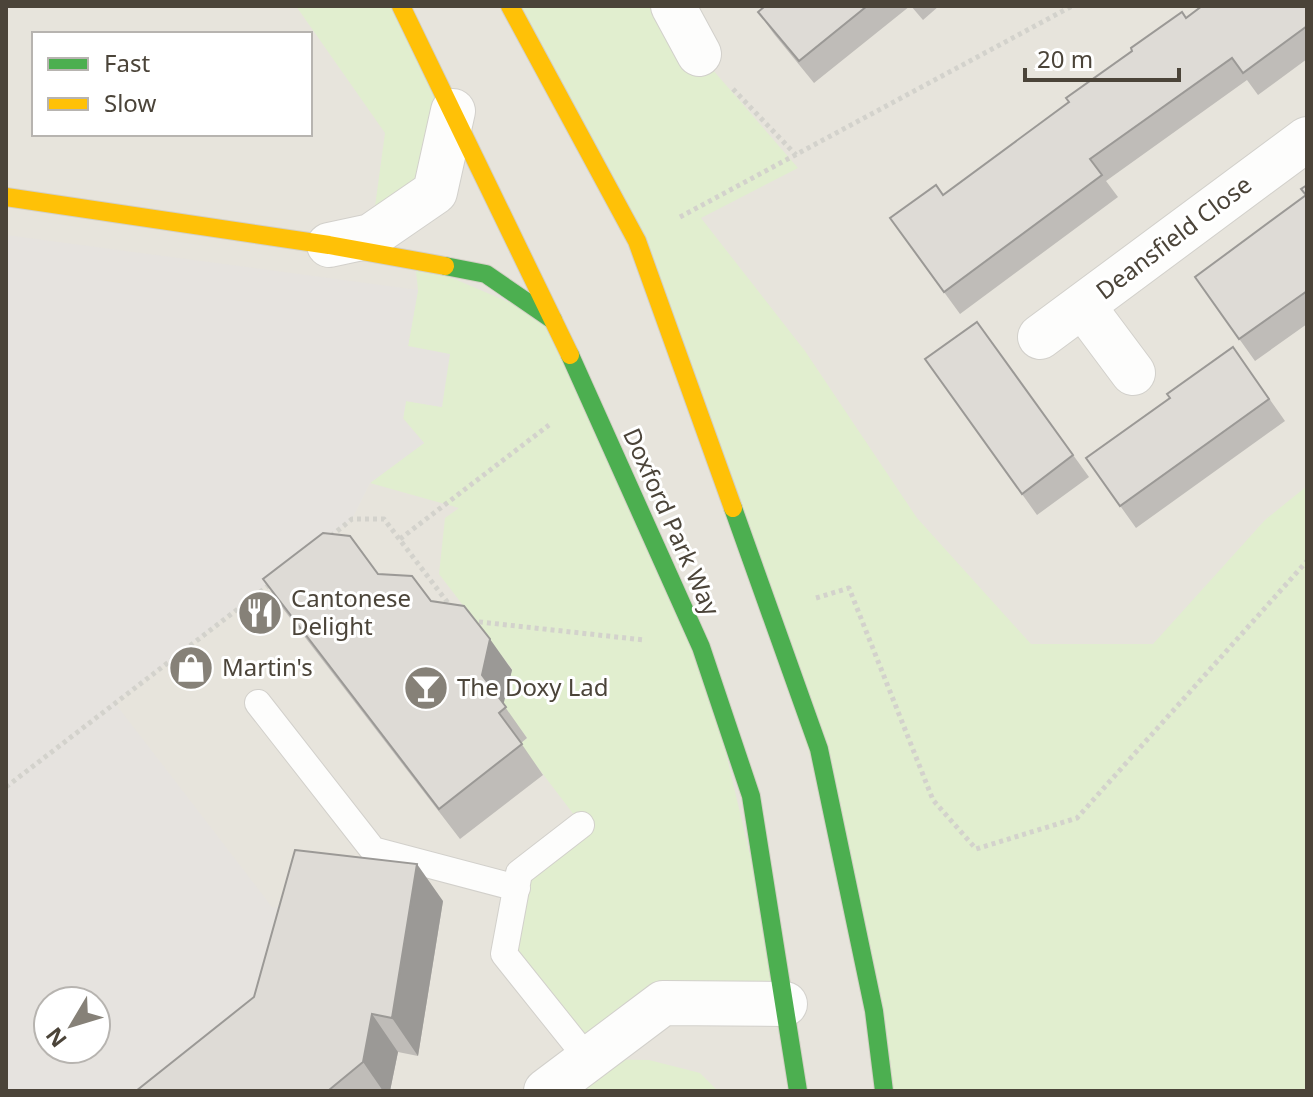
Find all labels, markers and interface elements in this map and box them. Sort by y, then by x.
legend [32,32,312,136]
scale bar [1025,32,1179,82]
text: 20 m [1037,42,1093,75]
text: Fast [104,46,150,79]
text: Slow [104,86,156,119]
street label: Deansfield Close [1089,167,1258,306]
street label: Doxford Park Way [616,422,729,621]
place label: Cantonese Delight [291,581,411,642]
restaurant icon: Cantonese Delight [236,589,284,637]
shop icon: Martin's [167,644,215,692]
place label: Martin's [222,650,313,683]
bar icon: The Doxy Lad [402,664,450,712]
place label: The Doxy Lad [457,670,609,703]
north arrow [32,985,112,1065]
text: N [38,1022,73,1054]

